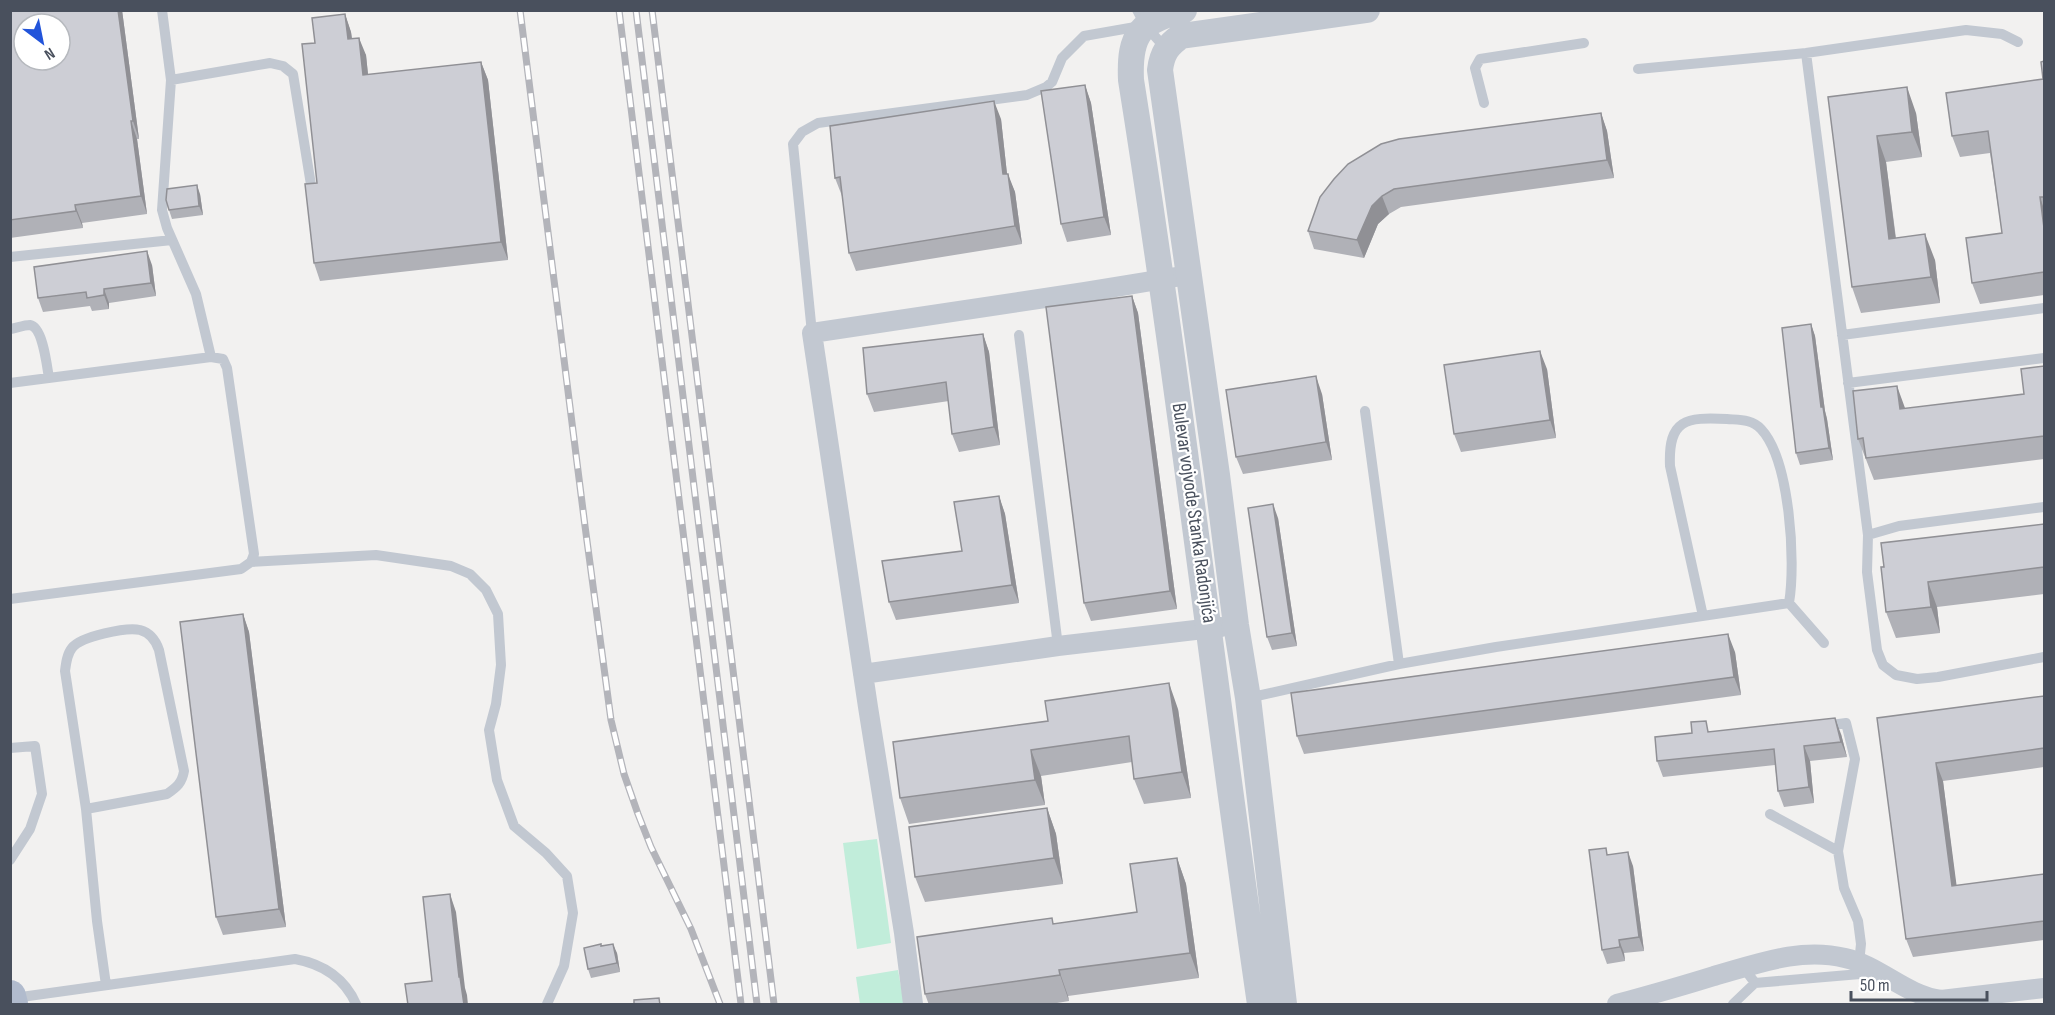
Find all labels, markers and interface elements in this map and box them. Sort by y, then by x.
north arrow [12,12,72,72]
text: N [40,43,58,64]
street label: Bulevar vojvode Stanka Radonjića [1167,402,1221,624]
scale bar [1851,964,1988,1002]
text: 50 m [1860,975,1890,996]

